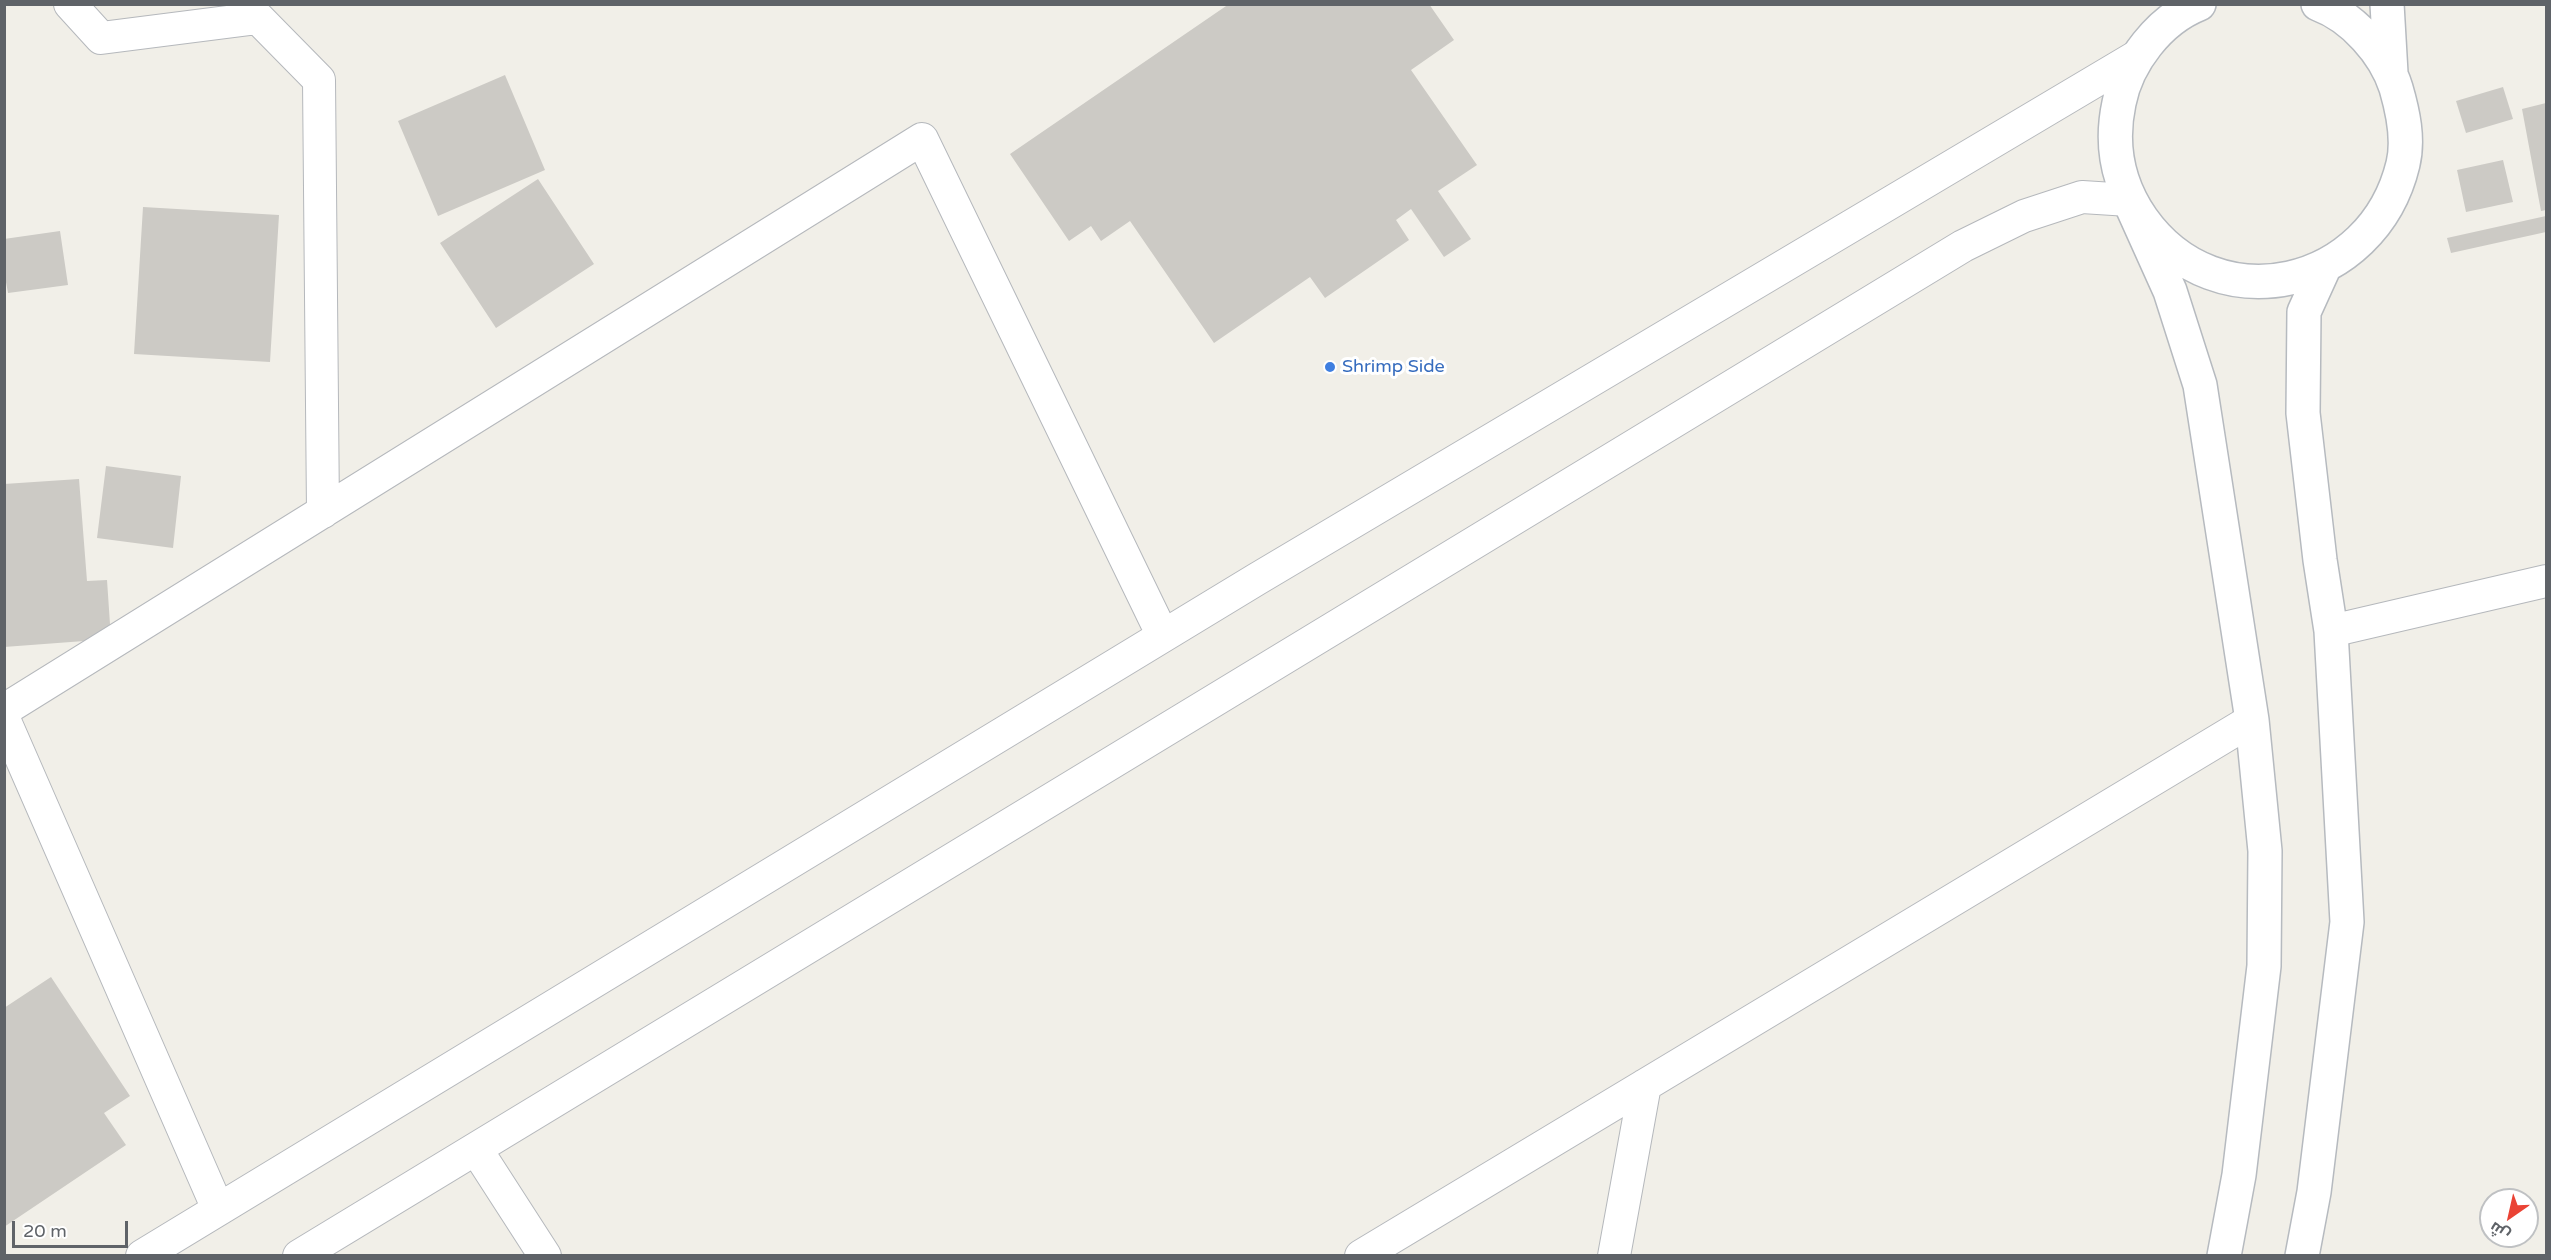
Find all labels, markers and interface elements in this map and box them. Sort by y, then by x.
place label: Shrimp Side [1342,356,1445,378]
marker: Shrimp Side [1323,360,1337,374]
north arrow [2479,1188,2539,1248]
scale bar [15,1209,130,1247]
text: ش [2486,1217,2514,1245]
text: 20 m [23,1220,67,1242]

